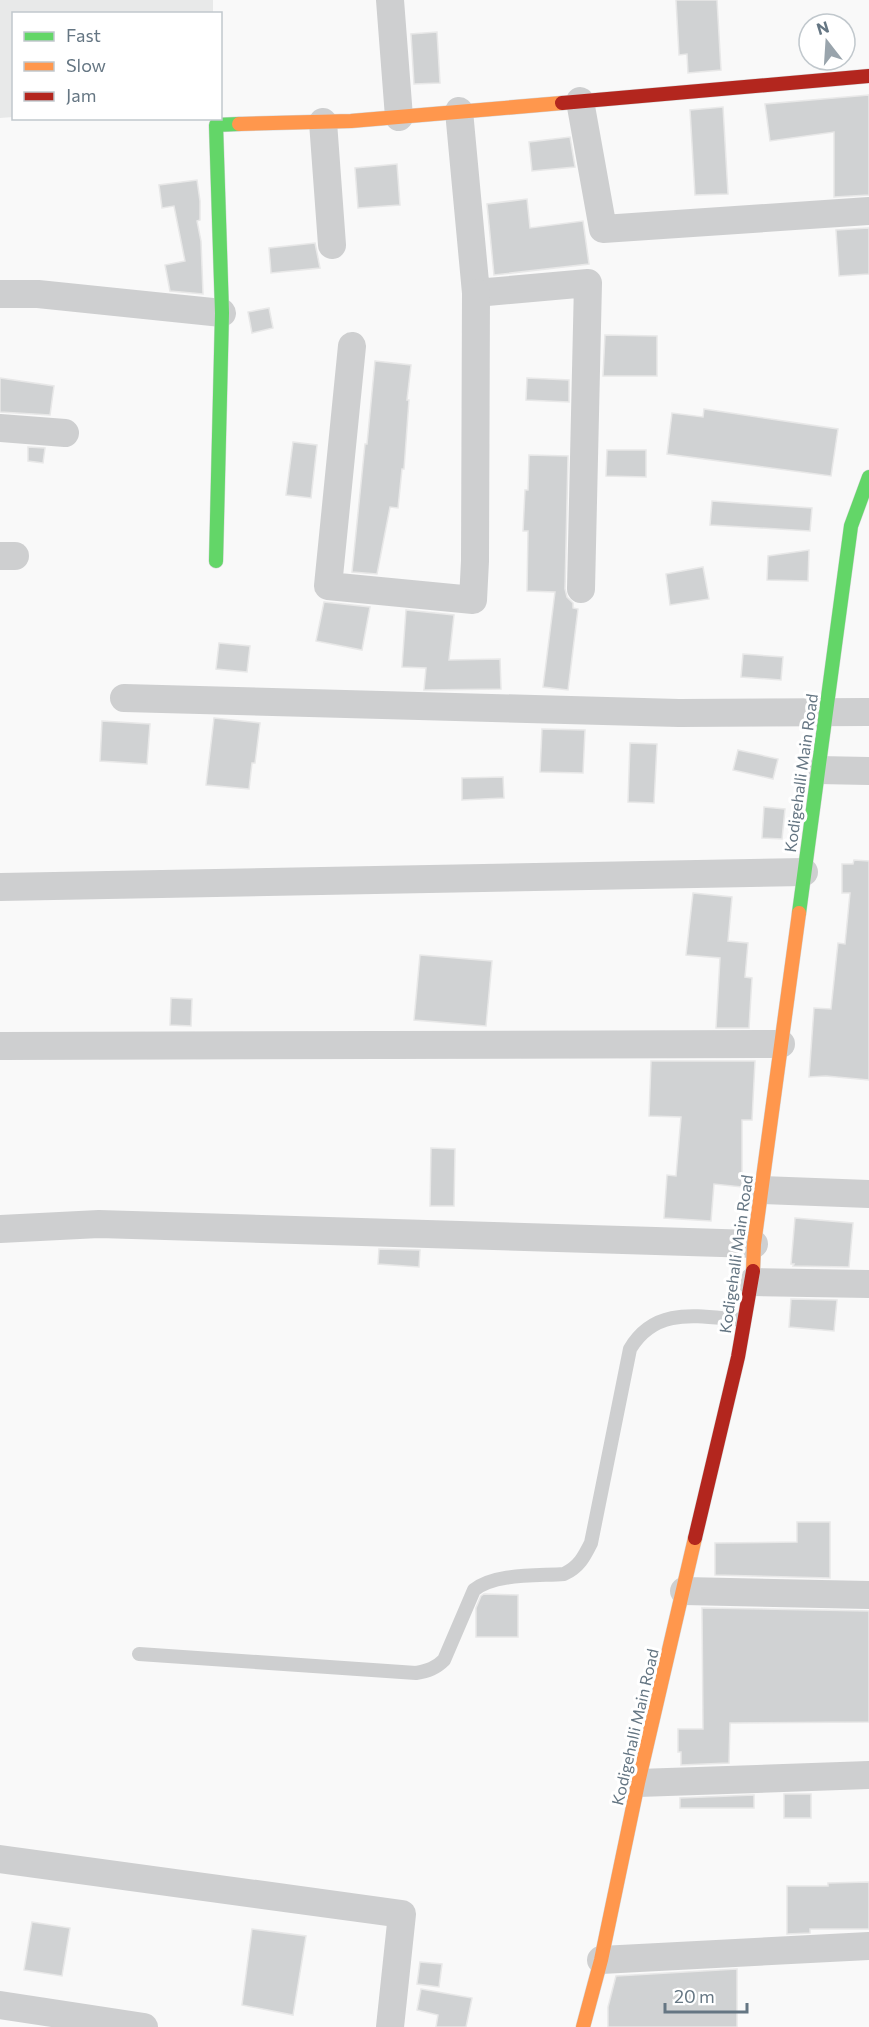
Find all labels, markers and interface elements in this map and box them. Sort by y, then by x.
legend [12,12,222,120]
north arrow [797,12,857,72]
text: N [814,16,831,38]
text: Fast [66,24,101,46]
text: Slow [66,54,106,76]
text: Jam [66,84,96,106]
street label: Kodigehalli Main Road [780,692,821,854]
street label: Kodigehalli Main Road [715,1173,756,1335]
street label: Kodigehalli Main Road [607,1647,662,1807]
scale bar [665,1976,748,2014]
text: 20 m [674,1985,715,2007]

